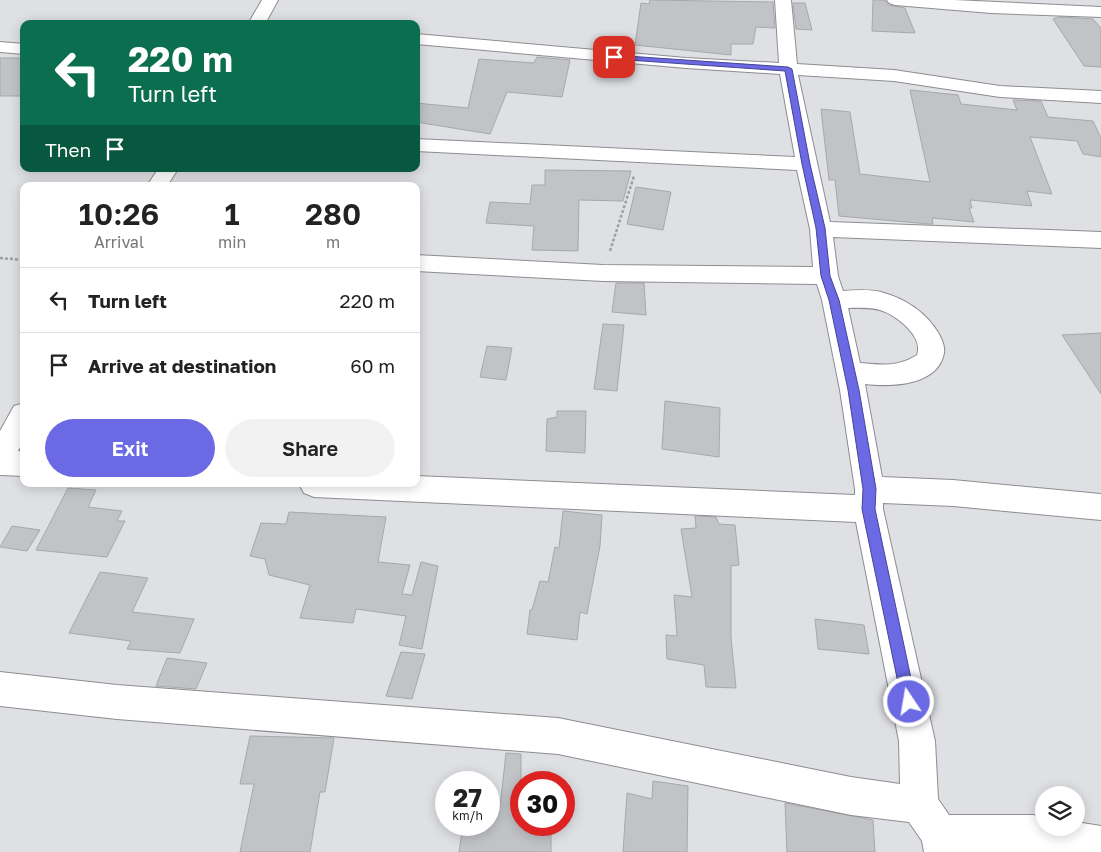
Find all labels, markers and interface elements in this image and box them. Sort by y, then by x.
pin [593,36,635,78]
text: 220 m [128,38,233,80]
icon: left [45,40,110,105]
icon: arrive [600,43,628,71]
text: Turn left [128,80,217,107]
icon: arrive [101,135,129,163]
text: Then [45,138,91,161]
text: 10:26 [79,196,159,232]
text: 1 [225,196,240,232]
text: 280 [305,196,361,232]
text: Arrival [94,232,144,252]
text: min [218,232,246,252]
text: m [326,232,340,252]
icon: left [45,286,73,314]
text: Turn left [88,289,167,312]
text: 220 m [340,289,395,312]
icon: arrive [45,351,73,379]
text: Arrive at destination [88,354,276,377]
text: 60 m [350,354,395,377]
button: Exit [45,419,215,477]
button: Share [225,419,395,477]
position arrow [882,675,934,727]
speed limit sign: 30 [510,771,575,836]
text: 27 [453,782,482,813]
map controls [1035,786,1085,836]
button: layers [1035,786,1085,836]
text: km/h [452,808,483,823]

